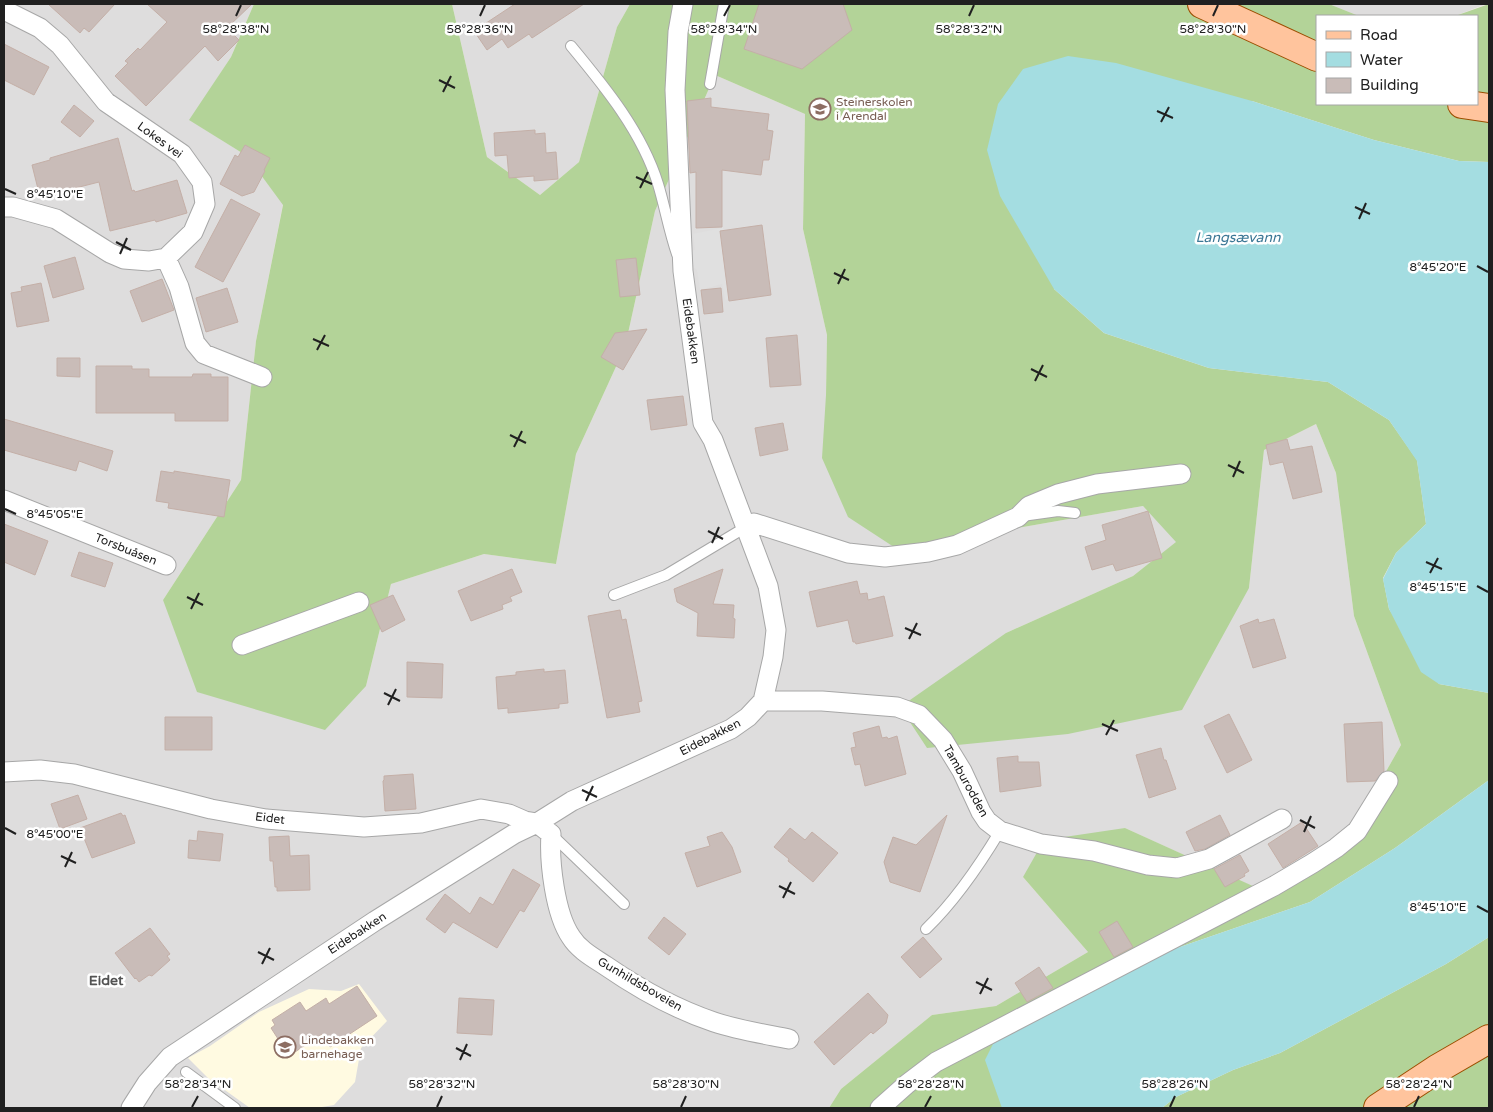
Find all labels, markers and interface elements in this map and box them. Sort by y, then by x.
legend [1316,15,1478,105]
text: 58°28'38"N [203,22,270,36]
text: 58°28'36"N [447,22,514,36]
text: 58°28'34"N [691,22,758,36]
text: 58°28'32"N [936,22,1003,36]
text: 58°28'30"N [1180,22,1247,36]
text: Road [1360,26,1398,44]
text: Water [1360,51,1403,69]
text: Building [1360,76,1419,94]
place label: Steinerskolen i Arendal [836,95,913,123]
school or university icon: Steinerskolen i Arendal [808,97,832,121]
street label: Lokes vei [135,119,185,161]
text: 8°45'10"E [27,187,84,201]
water label: Langsævann [1196,229,1281,246]
text: 8°45'20"E [1410,260,1467,274]
street label: Eidebakken [679,297,703,365]
text: 8°45'05"E [27,507,84,521]
street label: Torsbuåsen [93,530,159,568]
text: 8°45'15"E [1410,580,1467,594]
street label: Eidebakken [677,716,743,758]
street label: Tamburodden [940,743,992,819]
street label: Eidet [254,809,286,827]
text: 8°45'00"E [27,827,84,841]
text: 8°45'10"E [1410,900,1467,914]
street label: Eidebakken [325,909,389,957]
street label: Gunhildsboveien [595,954,685,1014]
district label: Eidet [89,972,124,989]
place label: Lindebakken barnehage [301,1033,374,1061]
school or university icon: Lindebakken barnehage [273,1035,297,1059]
text: 58°28'34"N [165,1077,232,1091]
text: 58°28'32"N [409,1077,476,1091]
text: 58°28'30"N [653,1077,720,1091]
text: 58°28'28"N [898,1077,965,1091]
text: 58°28'26"N [1142,1077,1209,1091]
text: 58°28'24"N [1386,1077,1453,1091]

